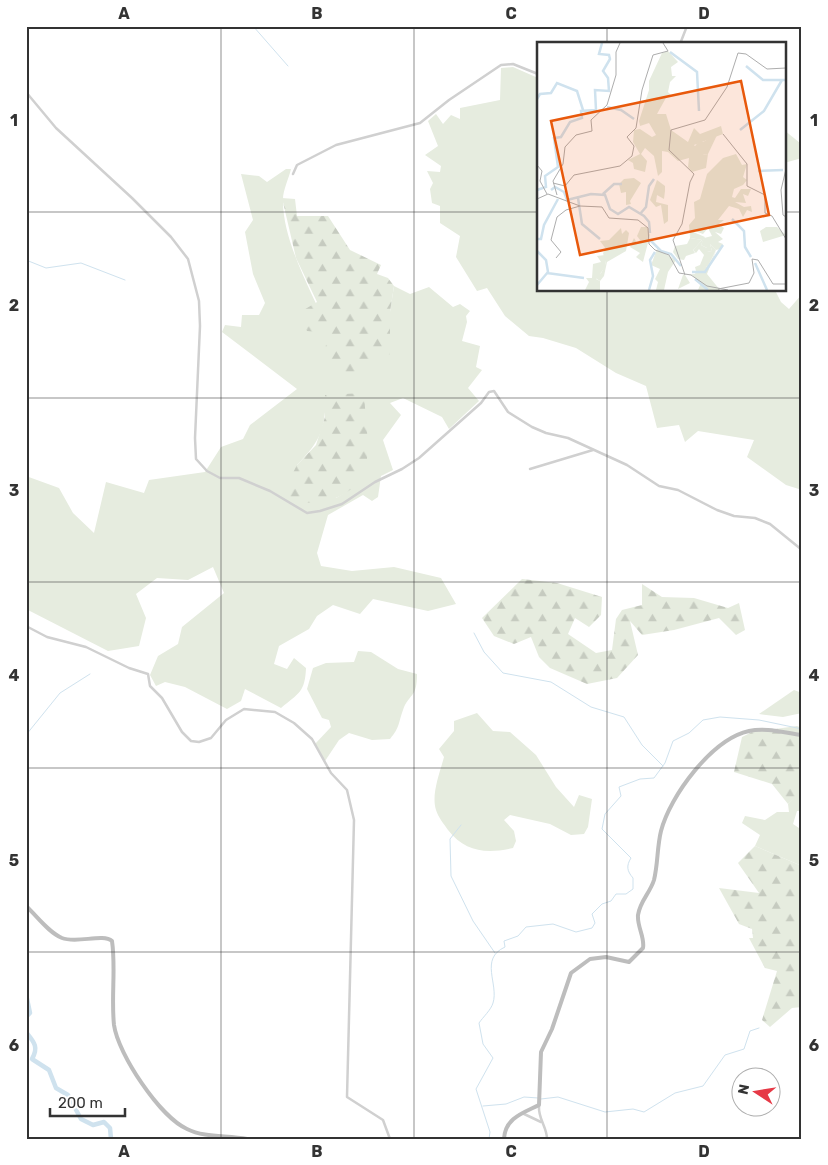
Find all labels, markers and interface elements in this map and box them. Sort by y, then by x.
text: A [118,4,130,23]
text: B [311,4,323,23]
text: C [505,4,517,23]
text: D [698,4,710,23]
inset map [537,42,786,291]
text: 1 [10,111,18,130]
text: 1 [810,111,818,130]
text: 2 [9,296,19,315]
text: 2 [809,296,819,315]
text: 3 [9,481,19,500]
text: 3 [809,481,819,500]
text: 4 [9,666,20,685]
text: 4 [809,666,820,685]
text: 5 [9,851,19,870]
text: 5 [809,851,819,870]
text: 6 [9,1036,19,1055]
text: 6 [809,1036,819,1055]
north arrow [730,1068,780,1118]
text: N [734,1083,753,1096]
scale bar [50,1085,125,1117]
text: 200 m [58,1094,103,1112]
text: A [118,1142,130,1161]
text: B [311,1142,323,1161]
text: C [505,1142,517,1161]
text: D [698,1142,710,1161]

